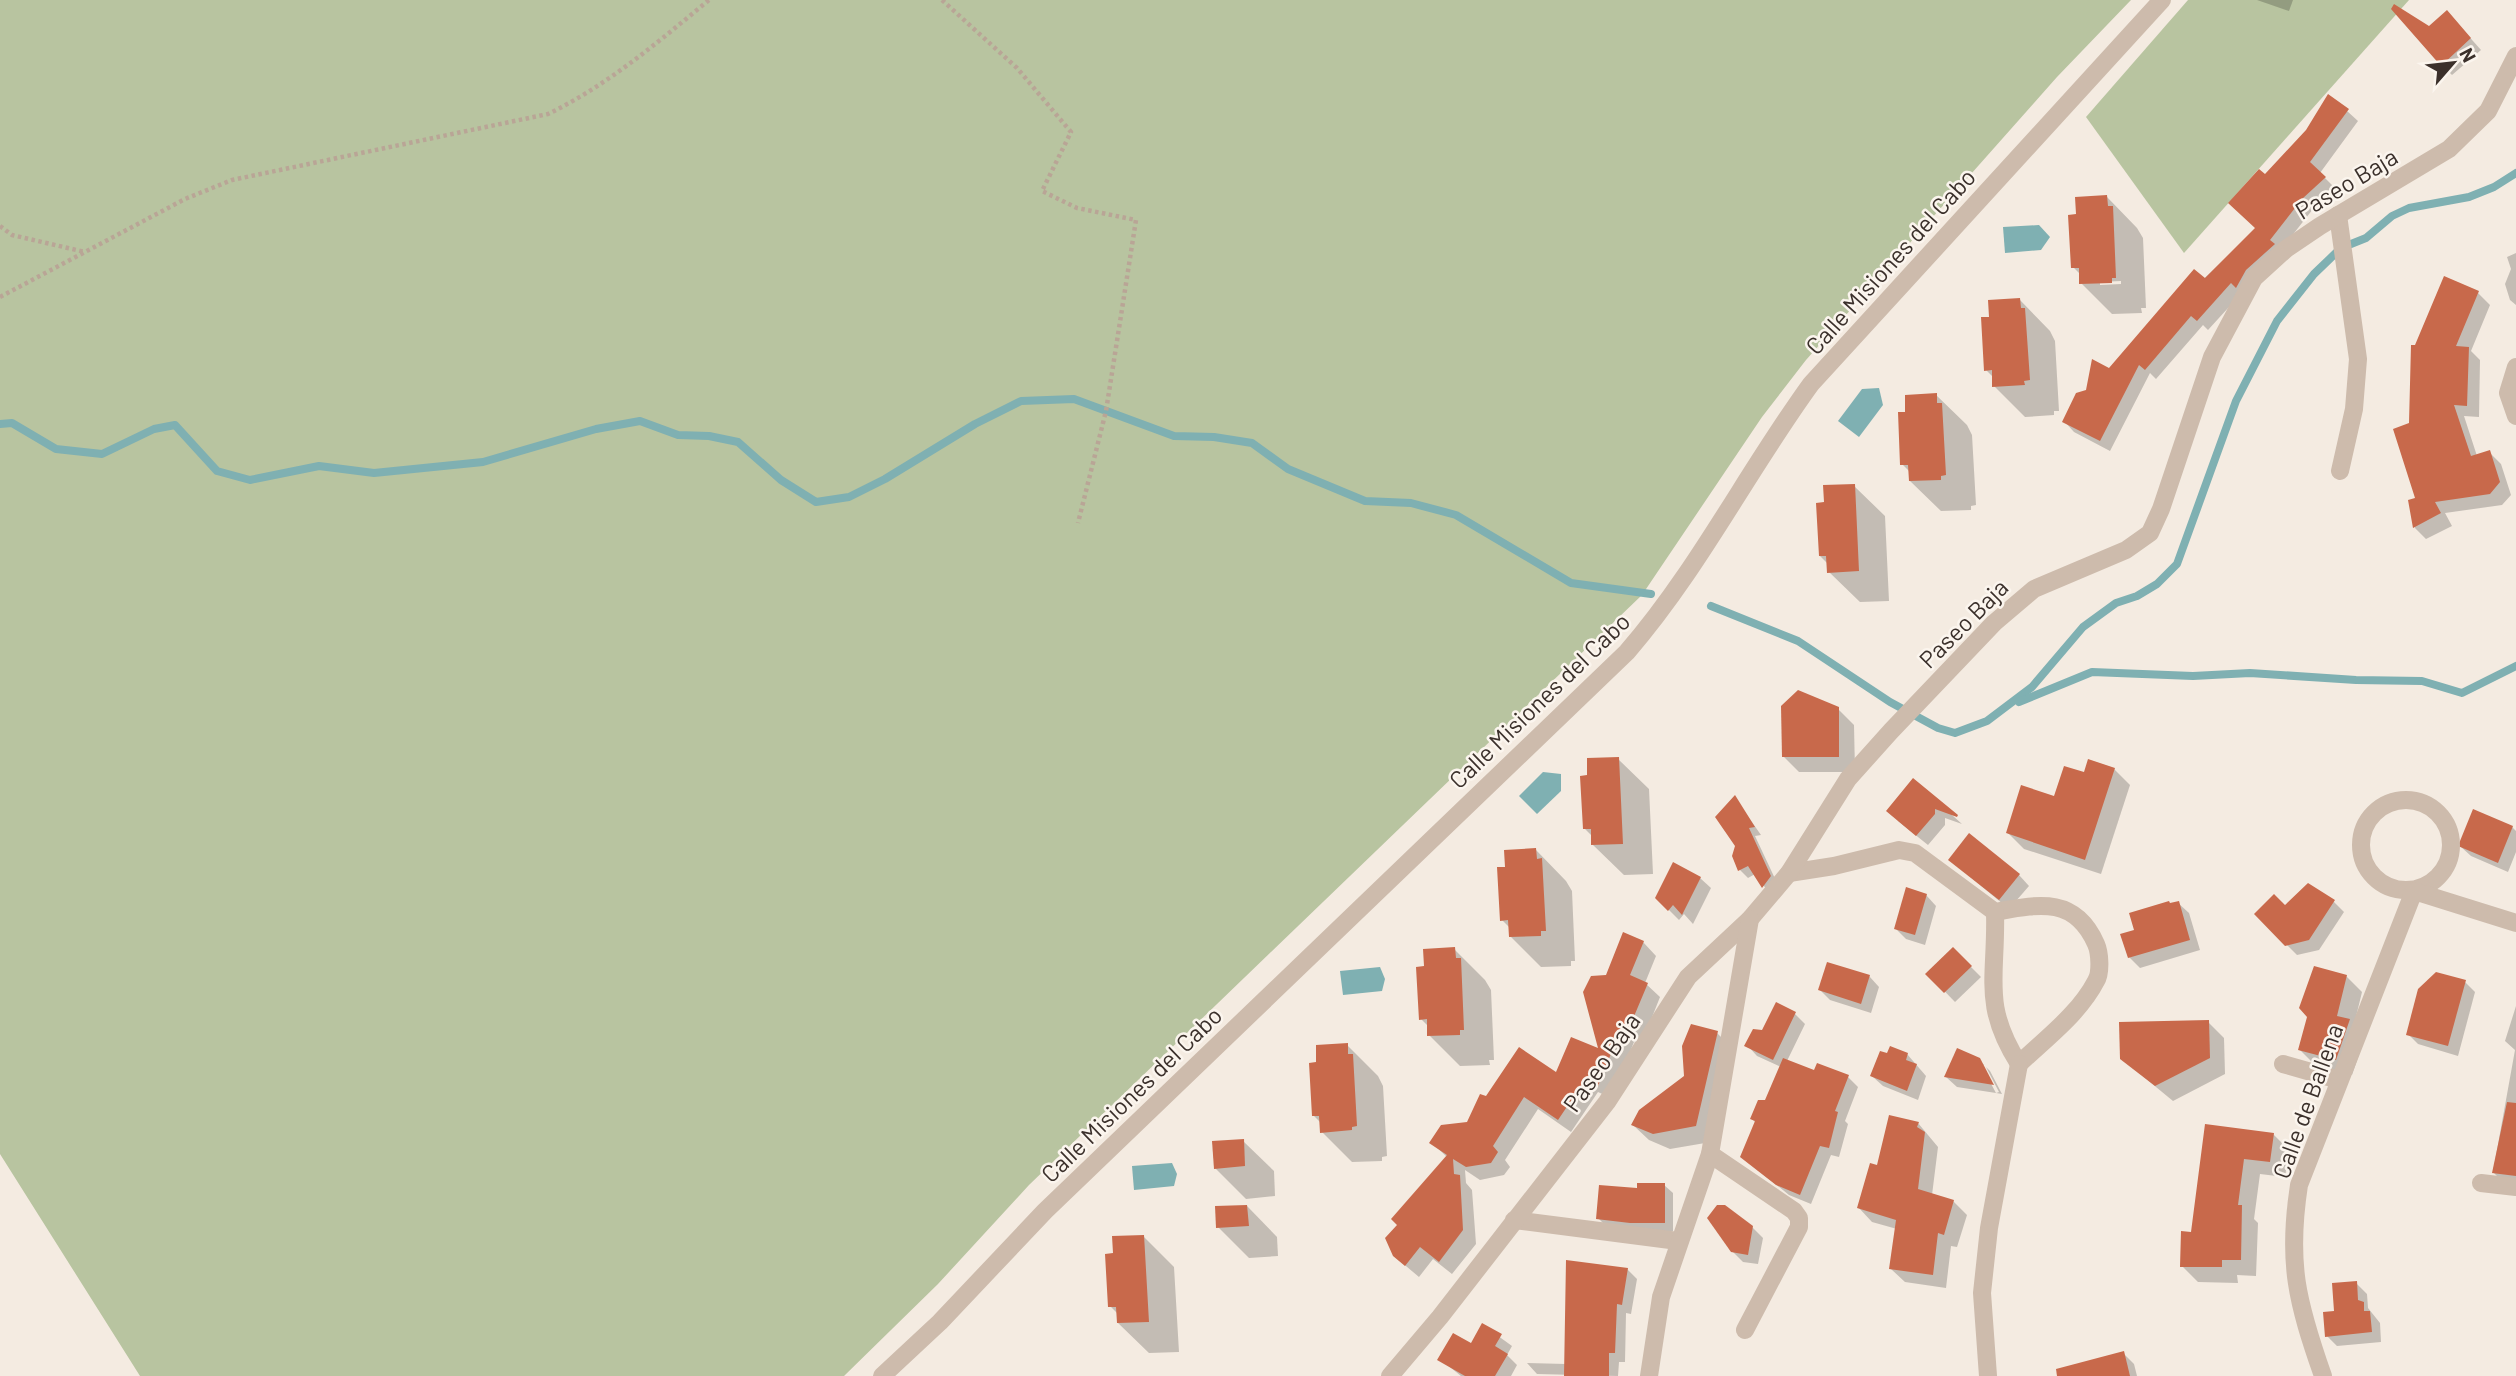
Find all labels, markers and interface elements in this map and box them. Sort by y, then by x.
north arrow [2418,28,2488,98]
text: N [2455,44,2482,66]
street label: Paseo Baja [2290,141,2402,225]
street label: Calle Misiones del Cabo [1799,162,1981,360]
street label: Paseo Baja [1912,572,2014,674]
street label: Calle Misiones del Cabo [1443,606,1635,794]
street label: Calle Misiones del Cabo [1035,1000,1227,1188]
street label: Paseo Baja [1556,1007,1646,1117]
street label: Calle de Ballena [2266,1020,2348,1182]

